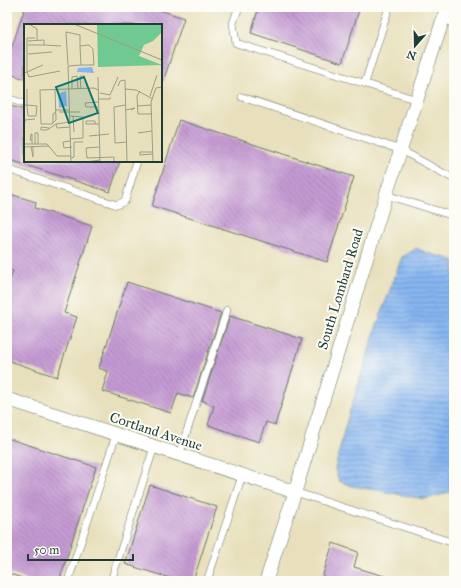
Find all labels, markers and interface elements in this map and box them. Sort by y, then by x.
inset map [24,24,162,162]
north arrow [395,26,435,66]
text: N [405,47,418,63]
street label: South Lombard Road [314,227,367,352]
street label: Cortland Avenue [107,409,204,454]
scale bar [28,536,133,562]
text: 50 m [34,543,59,557]

